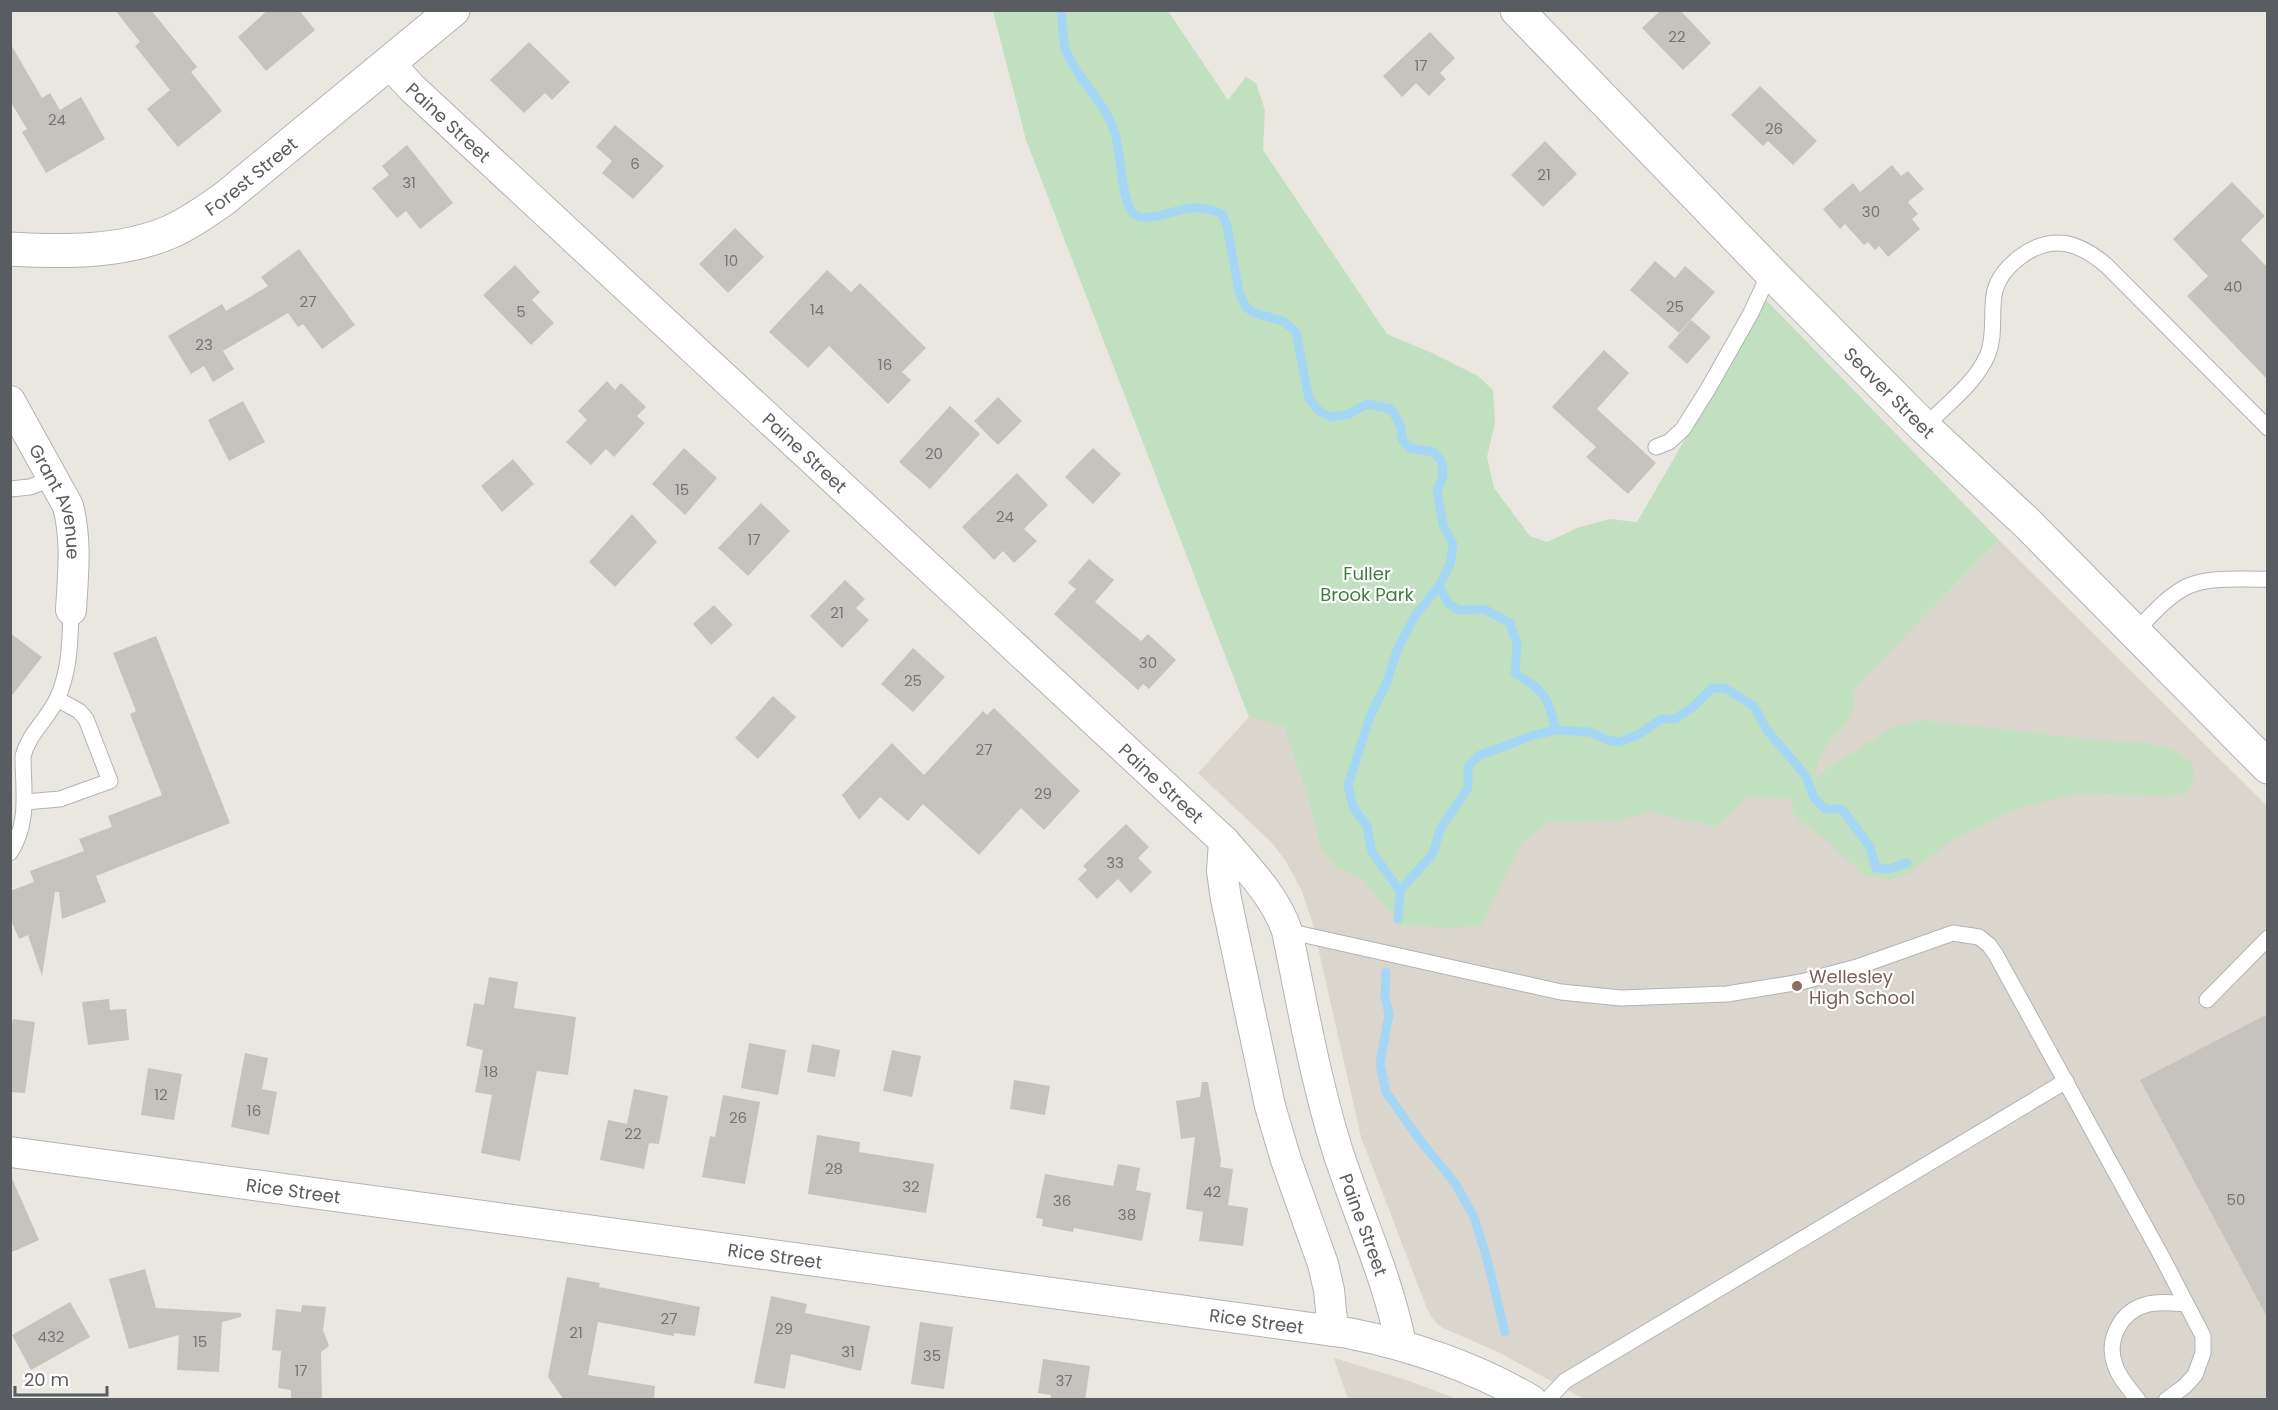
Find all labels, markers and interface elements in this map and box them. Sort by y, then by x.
house number: 22 [1668,26,1686,47]
house number: 17 [1415,55,1428,76]
street label: Paine Street [401,76,497,168]
house number: 24 [48,109,66,130]
house number: 26 [1765,118,1783,139]
street label: Forest Street [200,131,302,221]
house number: 6 [630,153,640,174]
house number: 21 [1537,164,1551,185]
house number: 31 [402,172,416,193]
house number: 30 [1862,201,1880,222]
house number: 10 [724,250,738,271]
house number: 40 [2224,276,2242,297]
house number: 27 [300,291,316,312]
house number: 25 [1666,296,1684,317]
house number: 14 [810,299,824,320]
house number: 5 [516,301,526,322]
house number: 23 [195,334,213,355]
street label: Seaver Street [1839,341,1941,444]
house number: 16 [878,354,892,375]
street label: Paine Street [757,407,853,498]
street label: Grant Avenue [23,439,86,559]
house number: 20 [925,443,943,464]
house number: 15 [675,479,689,500]
house number: 24 [996,506,1014,527]
house number: 17 [748,529,761,550]
park label: Fuller Brook Park [1320,561,1414,607]
house number: 21 [830,602,844,623]
house number: 30 [1139,652,1157,673]
house number: 25 [904,670,922,691]
street label: Paine Street [1114,737,1209,829]
house number: 27 [976,739,992,760]
house number: 29 [1034,783,1052,804]
house number: 33 [1106,852,1124,873]
place label: Wellesley High School [1809,964,1915,1010]
marker: Wellesley High School [1790,979,1804,993]
house number: 18 [484,1061,498,1082]
house number: 12 [154,1084,168,1105]
house number: 16 [247,1100,261,1121]
house number: 26 [729,1107,747,1128]
house number: 22 [624,1123,642,1144]
house number: 28 [825,1158,843,1179]
street label: Paine Street [1334,1170,1394,1279]
street label: Rice Street [245,1172,342,1209]
house number: 32 [902,1176,920,1197]
house number: 42 [1203,1181,1221,1202]
house number: 50 [2227,1189,2245,1210]
house number: 36 [1053,1190,1071,1211]
house number: 38 [1118,1204,1136,1225]
street label: Rice Street [726,1237,824,1274]
street label: Rice Street [1208,1302,1305,1339]
house number: 27 [661,1308,677,1329]
house number: 29 [775,1318,793,1339]
house number: 21 [569,1322,583,1343]
house number: 432 [38,1326,64,1347]
house number: 15 [193,1331,207,1352]
house number: 31 [841,1341,855,1362]
house number: 35 [923,1345,941,1366]
scale bar [15,1359,106,1397]
house number: 17 [295,1360,308,1381]
text: 20 m [24,1367,69,1392]
house number: 37 [1055,1370,1073,1391]

